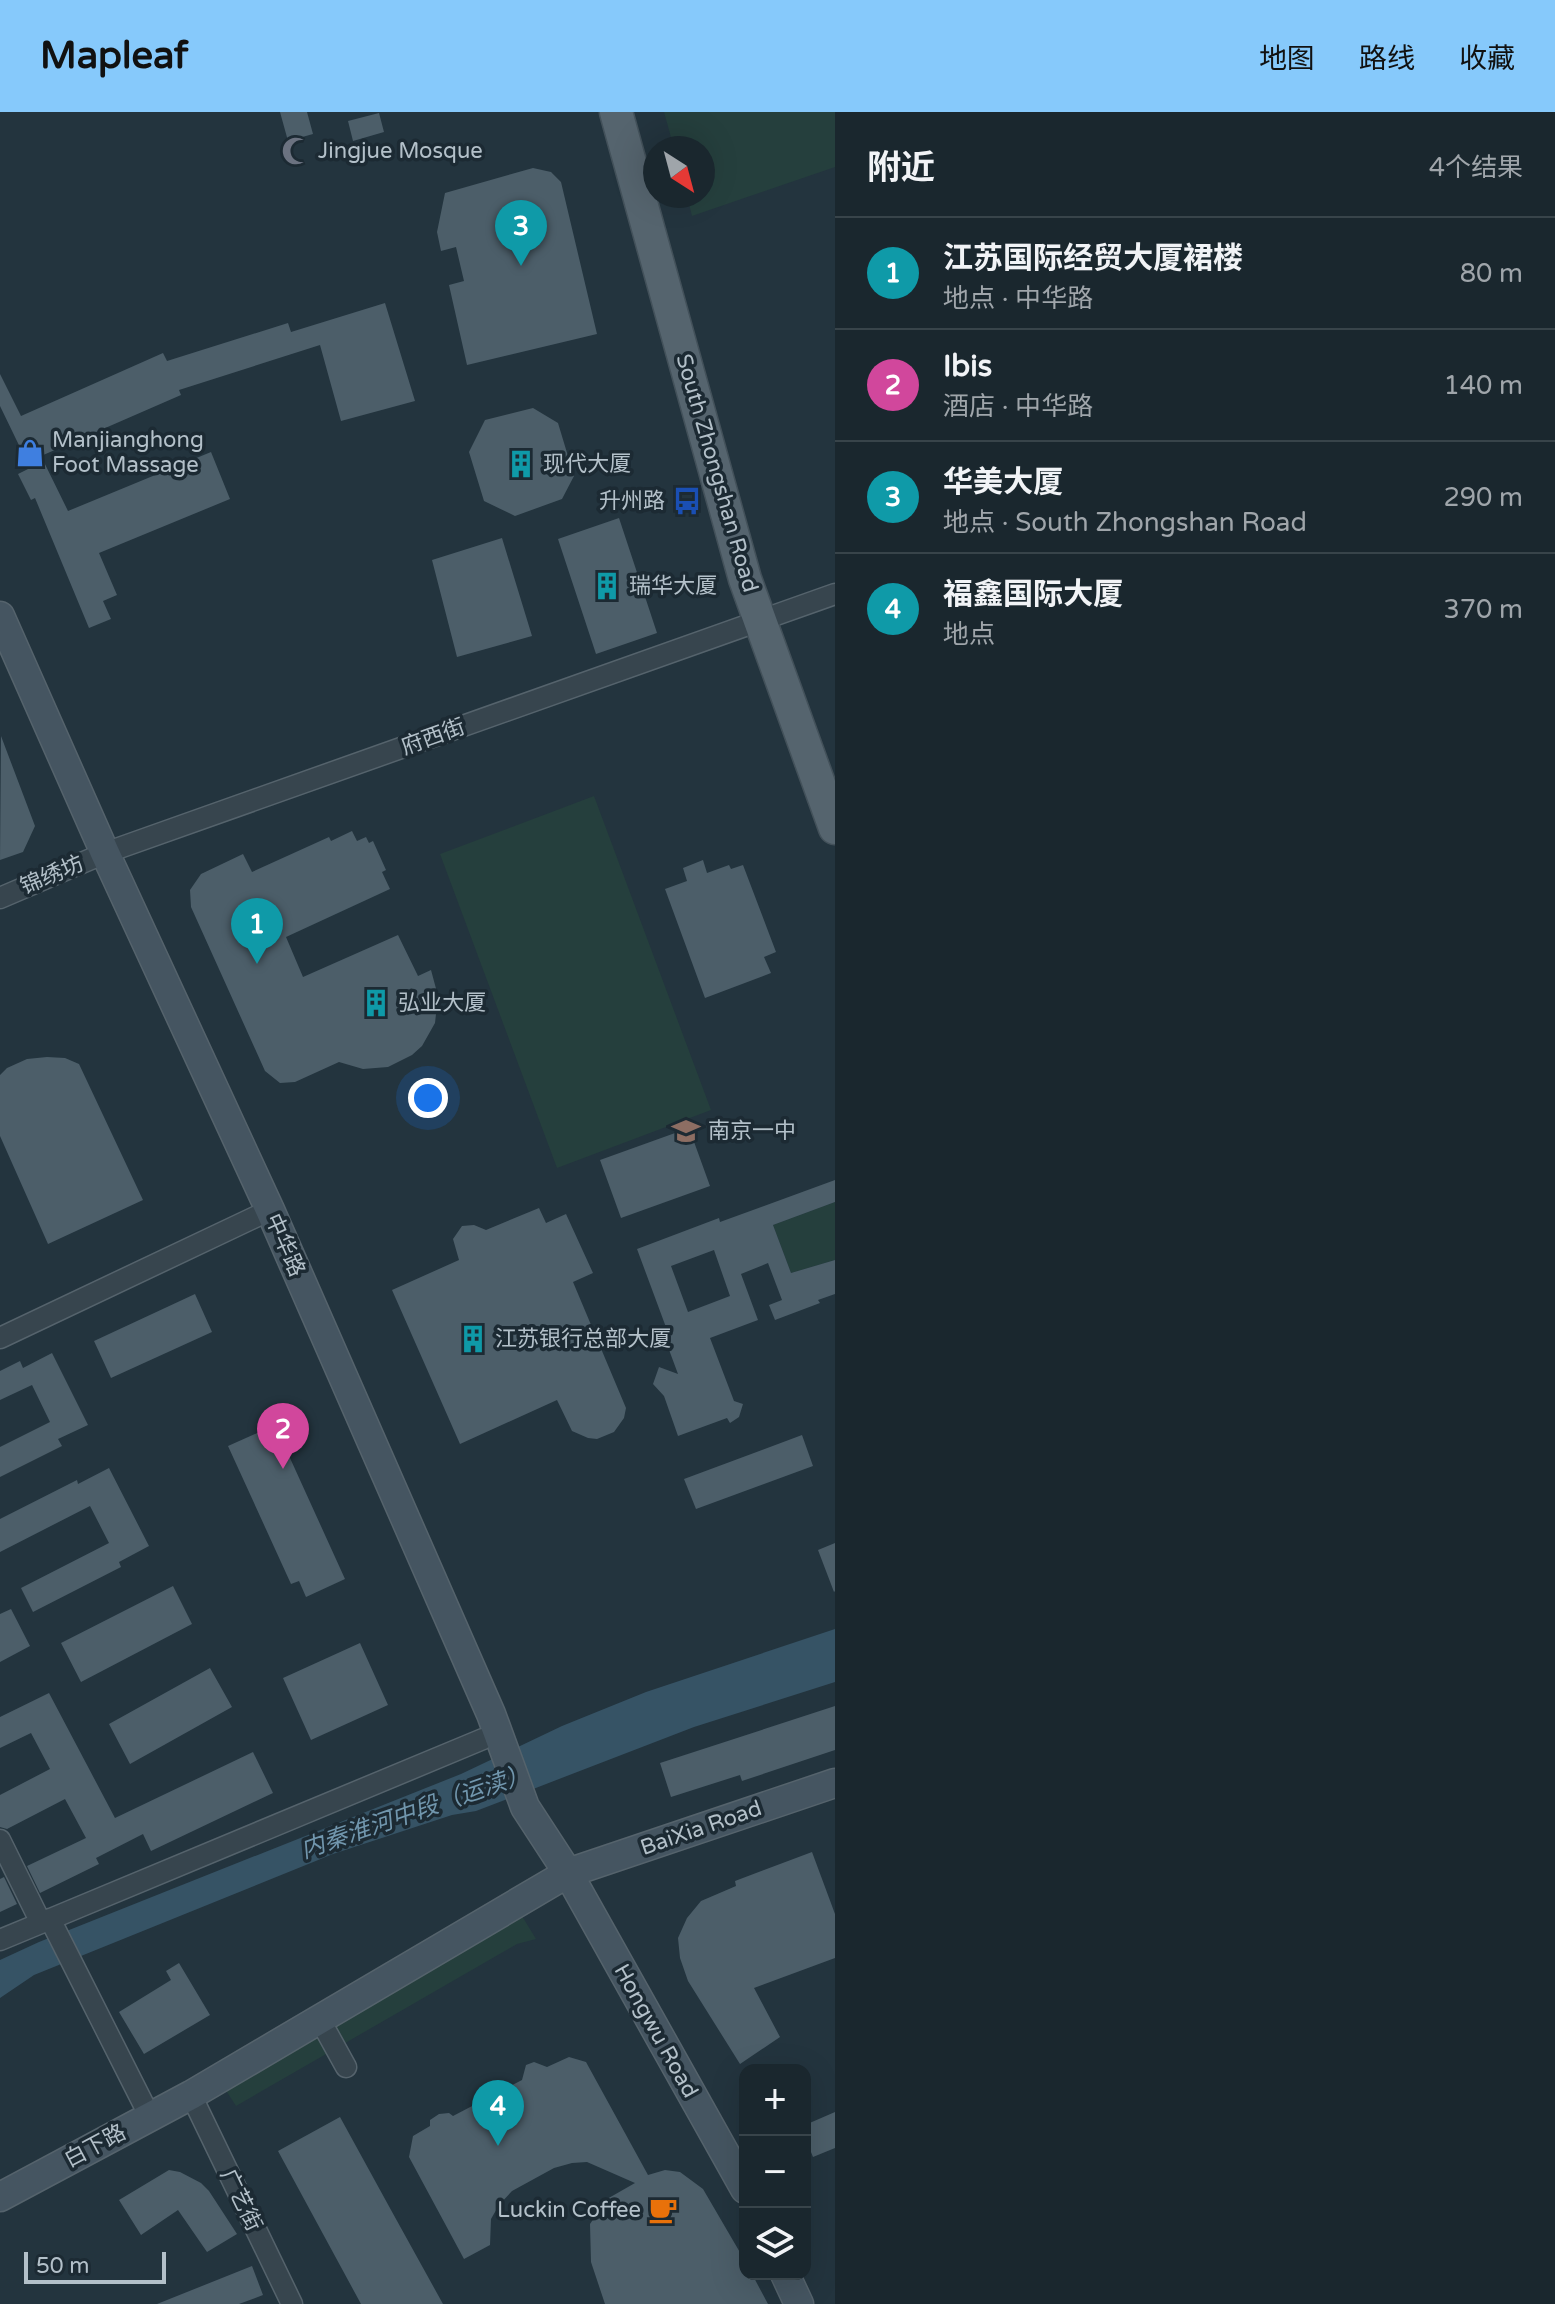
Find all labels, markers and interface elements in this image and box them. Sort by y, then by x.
text: Mapleaf [40,33,188,79]
text: 地图 [1259,42,1315,76]
text: 路线 [1359,42,1415,76]
text: 收藏 [1459,42,1515,76]
mosque icon: Jingjue Mosque [281,136,311,166]
north arrow [643,136,715,208]
place label: Jingjue Mosque [318,138,483,164]
text: 附近 [867,148,935,189]
text: 4个结果 [1429,152,1523,183]
pin: 3 [495,200,547,266]
text: 江苏国际经贸大厦裙楼 [943,240,1243,277]
text: 1 [885,258,901,289]
text: 80 m [1460,258,1523,289]
text: 地点 · 中华路 [943,283,1093,314]
text: Ibis [943,348,992,385]
street label: South Zhongshan Road [671,351,763,595]
text: 2 [885,370,901,401]
text: 140 m [1443,370,1523,401]
text: 酒店 · 中华路 [943,391,1093,422]
place label: Manjianghong Foot Massage [52,427,204,478]
shop icon: Manjianghong Foot Massage [15,438,45,468]
building icon: 现代大厦 [506,449,536,479]
place label: 现代大厦 [543,451,631,477]
text: 华美大厦 [943,464,1063,501]
text: 3 [885,482,901,513]
text: 290 m [1443,482,1523,513]
bus stop icon: 升州路 [672,486,702,516]
place label: 升州路 [599,488,665,514]
text: 地点 · South Zhongshan Road [943,507,1307,538]
building icon: 瑞华大厦 [592,571,622,601]
place label: 瑞华大厦 [629,573,717,599]
text: 福鑫国际大厦 [943,576,1123,613]
text: 4 [885,594,901,625]
text: 370 m [1443,594,1523,625]
text: 地点 [943,619,995,650]
street label: 府西街 [398,713,468,761]
street label: 锦绣坊 [17,850,87,900]
pin: 1 [231,898,283,964]
building icon: 弘业大厦 [361,988,391,1018]
place label: 弘业大厦 [398,990,486,1016]
your location [408,1078,448,1118]
school or university icon: 南京一中 [671,1116,701,1146]
place label: 南京一中 [708,1118,796,1144]
street label: 中华路 [260,1210,310,1280]
building icon: 江苏银行总部大厦 [458,1324,488,1354]
place label: 江苏银行总部大厦 [495,1326,671,1352]
pin: 2 [257,1403,309,1469]
water label: 内秦淮河中段（运渎） [297,1759,533,1865]
street label: BaiXia Road [637,1795,765,1861]
street label: Hongwu Road [609,1960,703,2102]
map controls [739,2064,811,2280]
button: + [739,2064,811,2136]
pin: 4 [472,2080,524,2146]
street label: 白下路 [60,2119,130,2173]
button: − [739,2136,811,2208]
street label: 广艺街 [215,2165,267,2235]
cafe icon: Luckin Coffee [648,2195,678,2225]
place label: Luckin Coffee [497,2197,641,2223]
button: layers [739,2208,811,2280]
scale bar [24,2248,166,2284]
text: 50 m [36,2253,90,2279]

